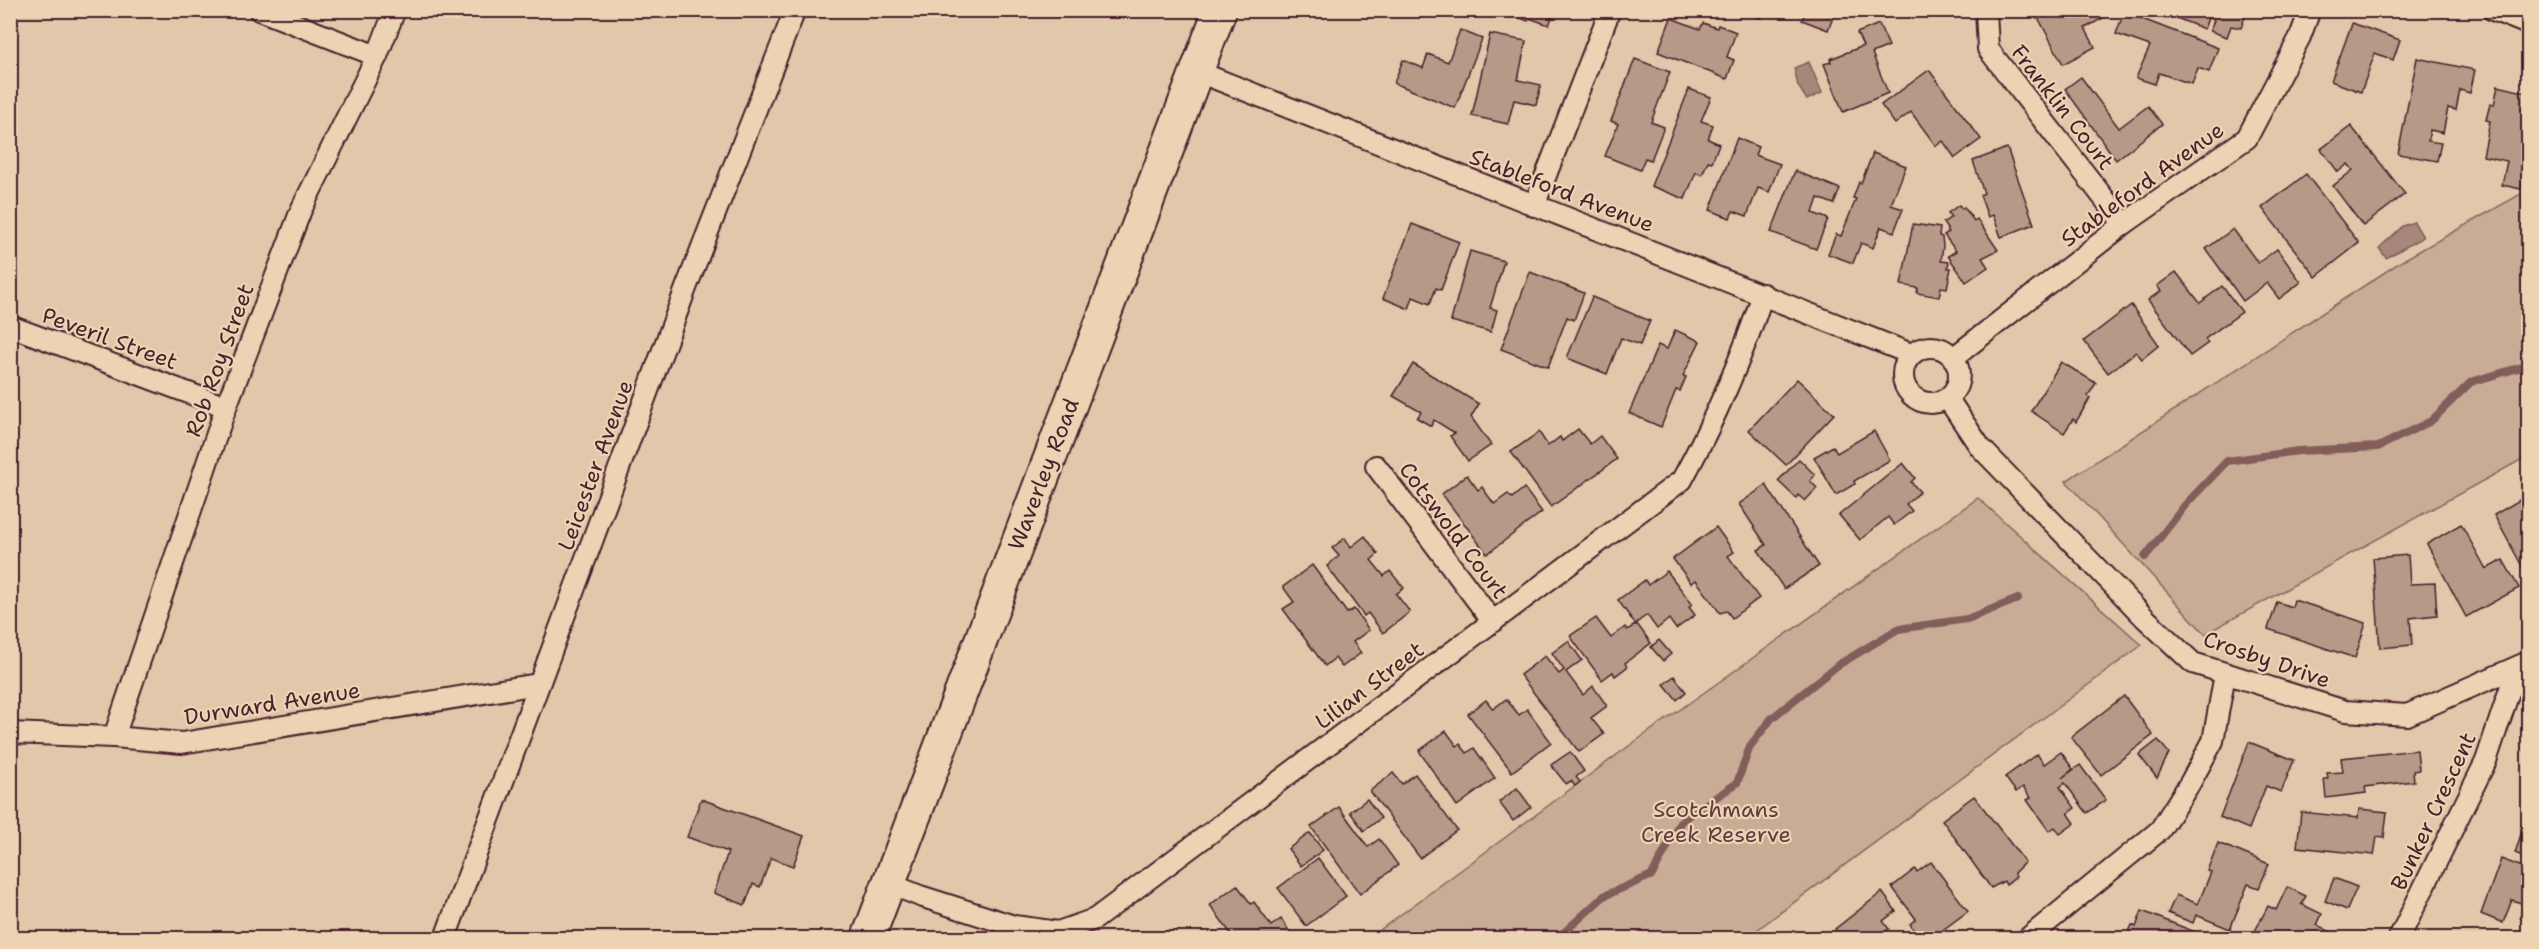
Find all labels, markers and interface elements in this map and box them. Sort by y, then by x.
street label: Franklin Court [2005,39,2121,176]
street label: Stableford Avenue [2055,115,2230,254]
street label: Stableford Avenue [1465,142,1658,239]
street label: Rob Roy Street [178,280,261,441]
street label: Peveril Street [38,301,181,376]
street label: Leicester Avenue [551,376,640,554]
street label: Waverley Road [1001,394,1086,554]
street label: Cotswold Court [1393,456,1515,605]
street label: Crosby Drive [2199,624,2334,695]
street label: Lilian Street [1309,635,1430,736]
street label: Durward Avenue [182,675,362,732]
street label: Bunker Crescent [2384,728,2483,895]
park label: Scotchmans Creek Reserve [1641,795,1791,849]

